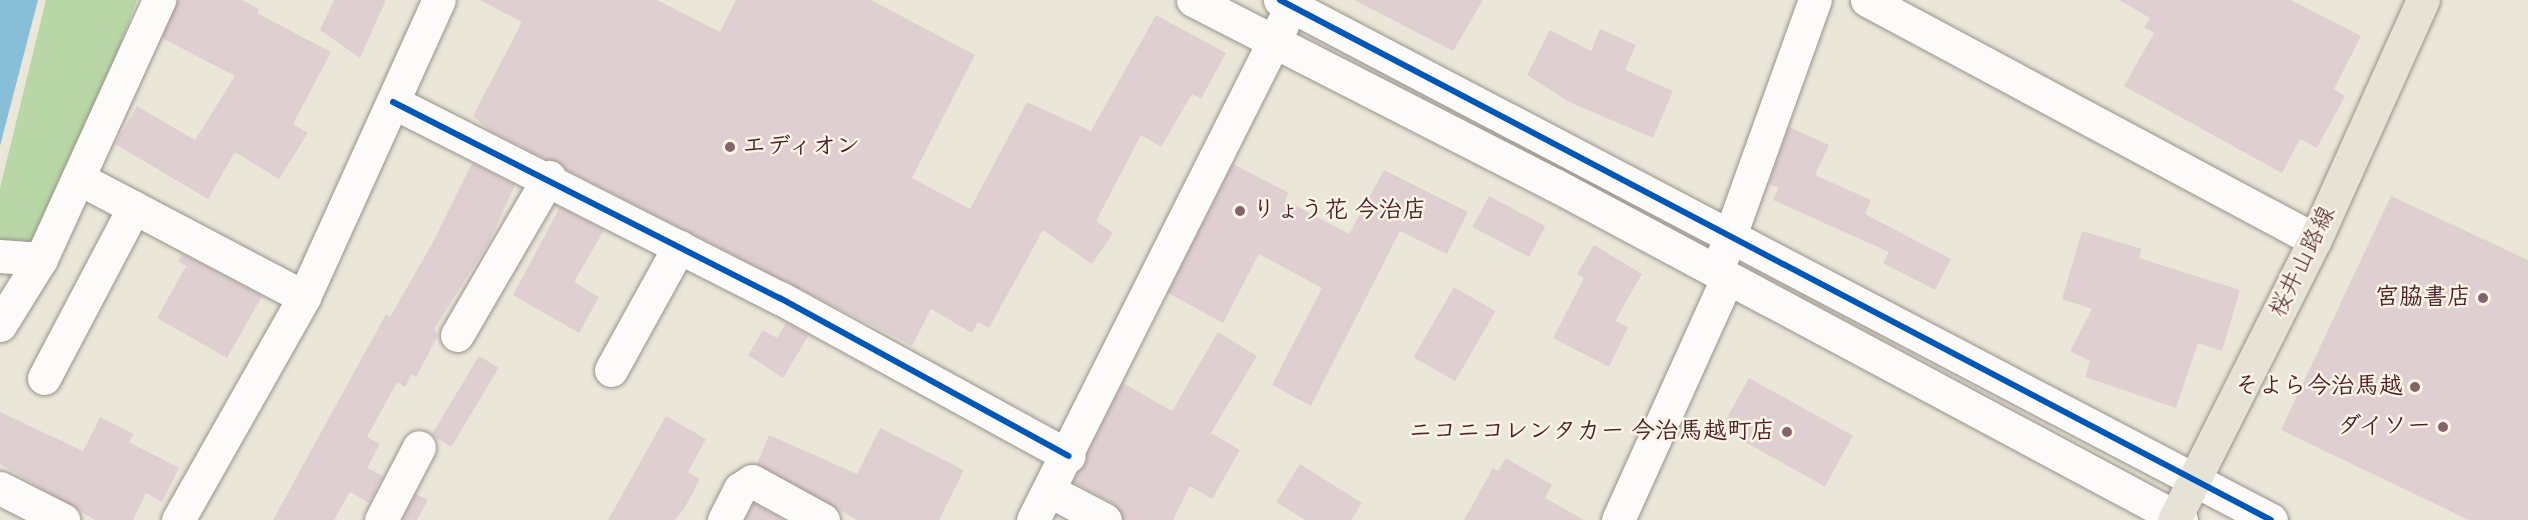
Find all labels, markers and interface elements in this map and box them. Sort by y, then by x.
place label: エディオン [742,133,862,161]
marker: エディオン [723,140,737,154]
place label: りょう花 今治店 [1252,197,1426,225]
street label: 桜井山路線 [2264,202,2342,322]
marker: りょう花 今治店 [1233,204,1247,218]
place label: 宮脇書店 [2375,284,2471,312]
marker: 宮脇書店 [2476,291,2490,305]
place label: そよら今治馬越 [2235,373,2403,401]
marker: そよら今治馬越 [2408,380,2422,394]
place label: ダイソー [2335,413,2431,441]
place label: ニコニコレンタカー 今治馬越町店 [1409,418,1775,446]
marker: ダイソー [2436,420,2450,434]
marker: ニコニコレンタカー 今治馬越町店 [1780,425,1794,439]

